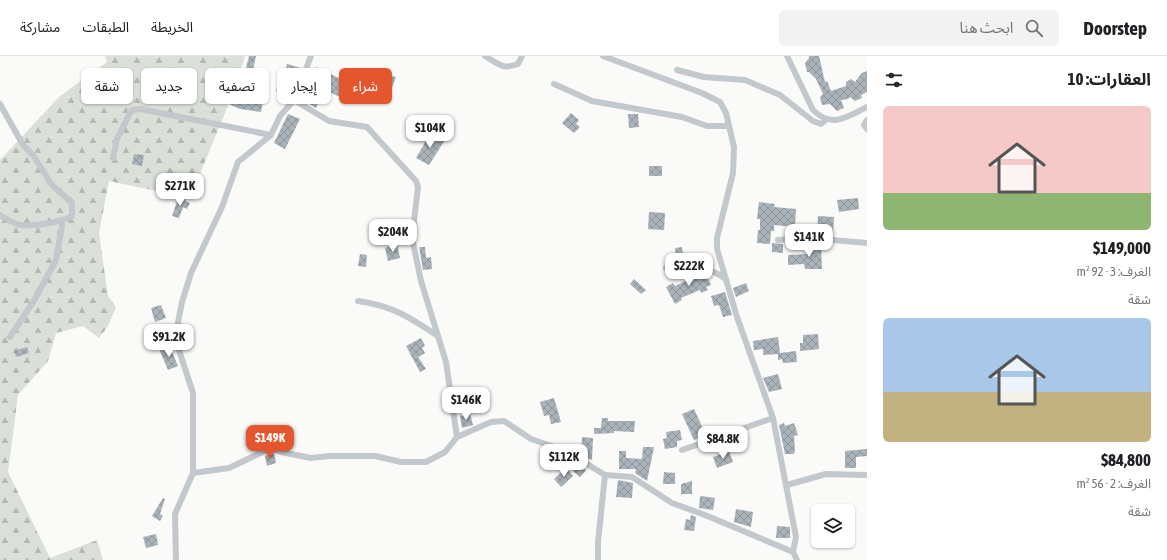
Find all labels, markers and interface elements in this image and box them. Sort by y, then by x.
search box [779,10,1059,46]
icon: search [1023,17,1045,39]
text: Doorstep [1083,17,1147,39]
text: مشاركة [20,19,60,35]
text: الطبقات [82,19,129,35]
text: الخريطة [151,19,193,35]
text: ابحث هنا [960,19,1013,36]
chip: شقة [81,68,133,104]
chip: جديد [141,68,197,104]
chip: تصفية [205,68,269,104]
chip: إيجار [277,68,331,104]
chip: شراء [339,68,392,104]
icon: filters [883,69,905,91]
text: العقارات: 10 [1068,69,1151,89]
pin: $104K [402,115,458,149]
text: $104K [415,120,445,135]
icon: home [981,132,1053,204]
pin: $271K [152,173,208,207]
text: $271K [165,178,195,193]
pin: $204K [365,219,421,253]
text: $204K [378,224,408,239]
pin: $141K [781,224,837,258]
text: $141K [794,229,824,244]
text: $149,000 [1093,238,1151,258]
pin: $222K [661,253,717,287]
text: $222K [674,258,704,273]
text: الغرف: 3 · 92 m² [1077,264,1151,279]
text: شقة [1128,292,1151,307]
pin: $91.2K [136,324,202,358]
text: $91.2K [153,329,185,344]
icon: home [981,344,1053,416]
pin: $146K [438,387,494,421]
text: $146K [451,392,481,407]
pin: $149K [242,425,298,459]
pin: $84.8K [690,426,756,460]
text: $149K [255,430,285,445]
text: $84.8K [707,431,739,446]
pin: $112K [536,444,592,478]
text: $112K [549,449,579,464]
text: $84,800 [1101,450,1151,470]
text: الغرف: 2 · 56 m² [1077,476,1151,491]
map controls [811,504,855,548]
button: layers [811,504,855,548]
text: شقة [1128,504,1151,519]

